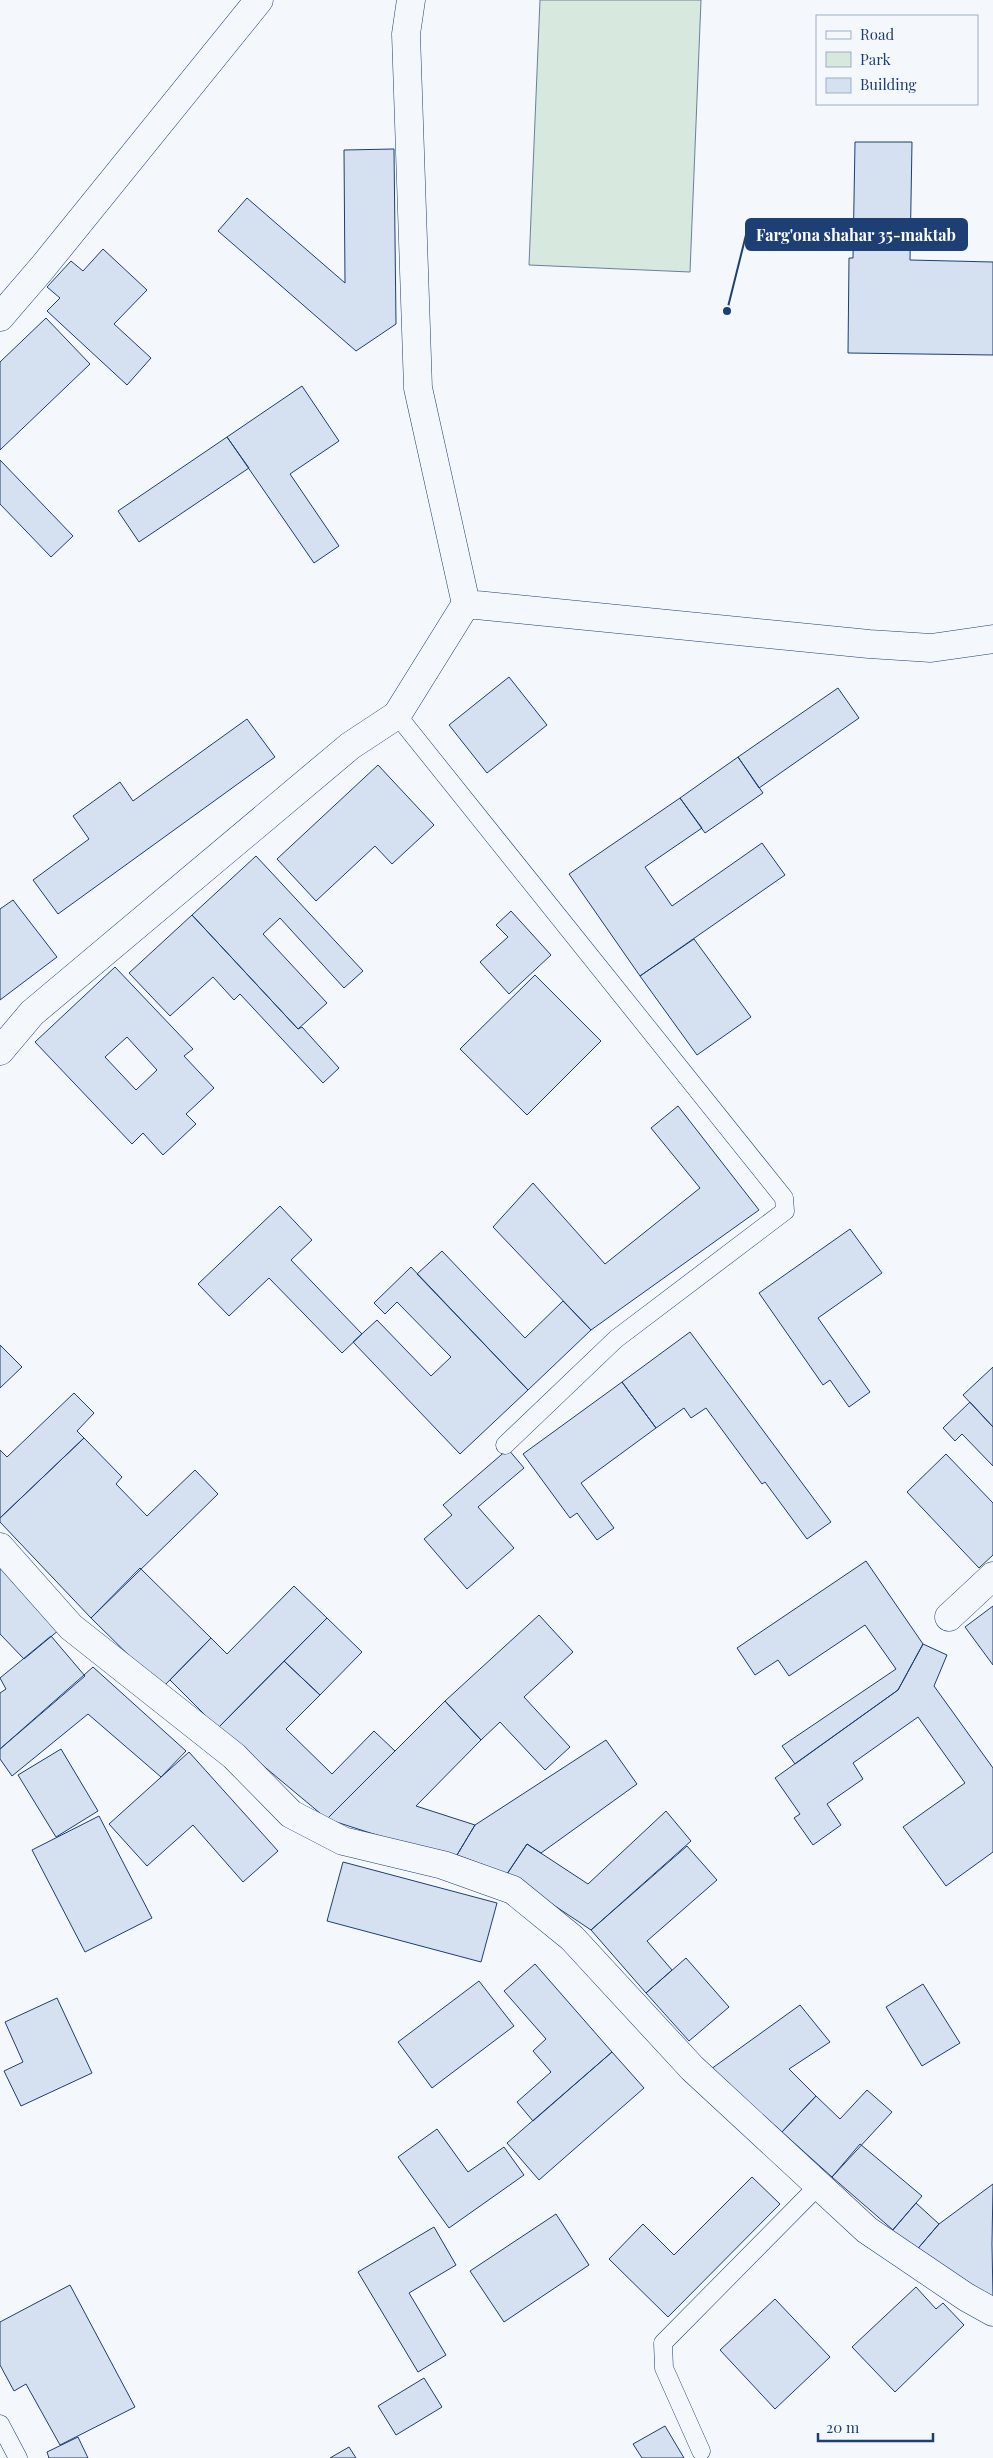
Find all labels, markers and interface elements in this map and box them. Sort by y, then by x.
legend [816,15,978,105]
text: Road [860,24,894,44]
text: Park [860,49,892,69]
text: Building [860,74,917,94]
callout: Farg'ona shahar 35-maktab [746,219,967,250]
text: Farg'ona shahar 35-maktab [756,224,956,245]
scale bar [818,2410,933,2442]
text: 20 m [826,2417,860,2437]

